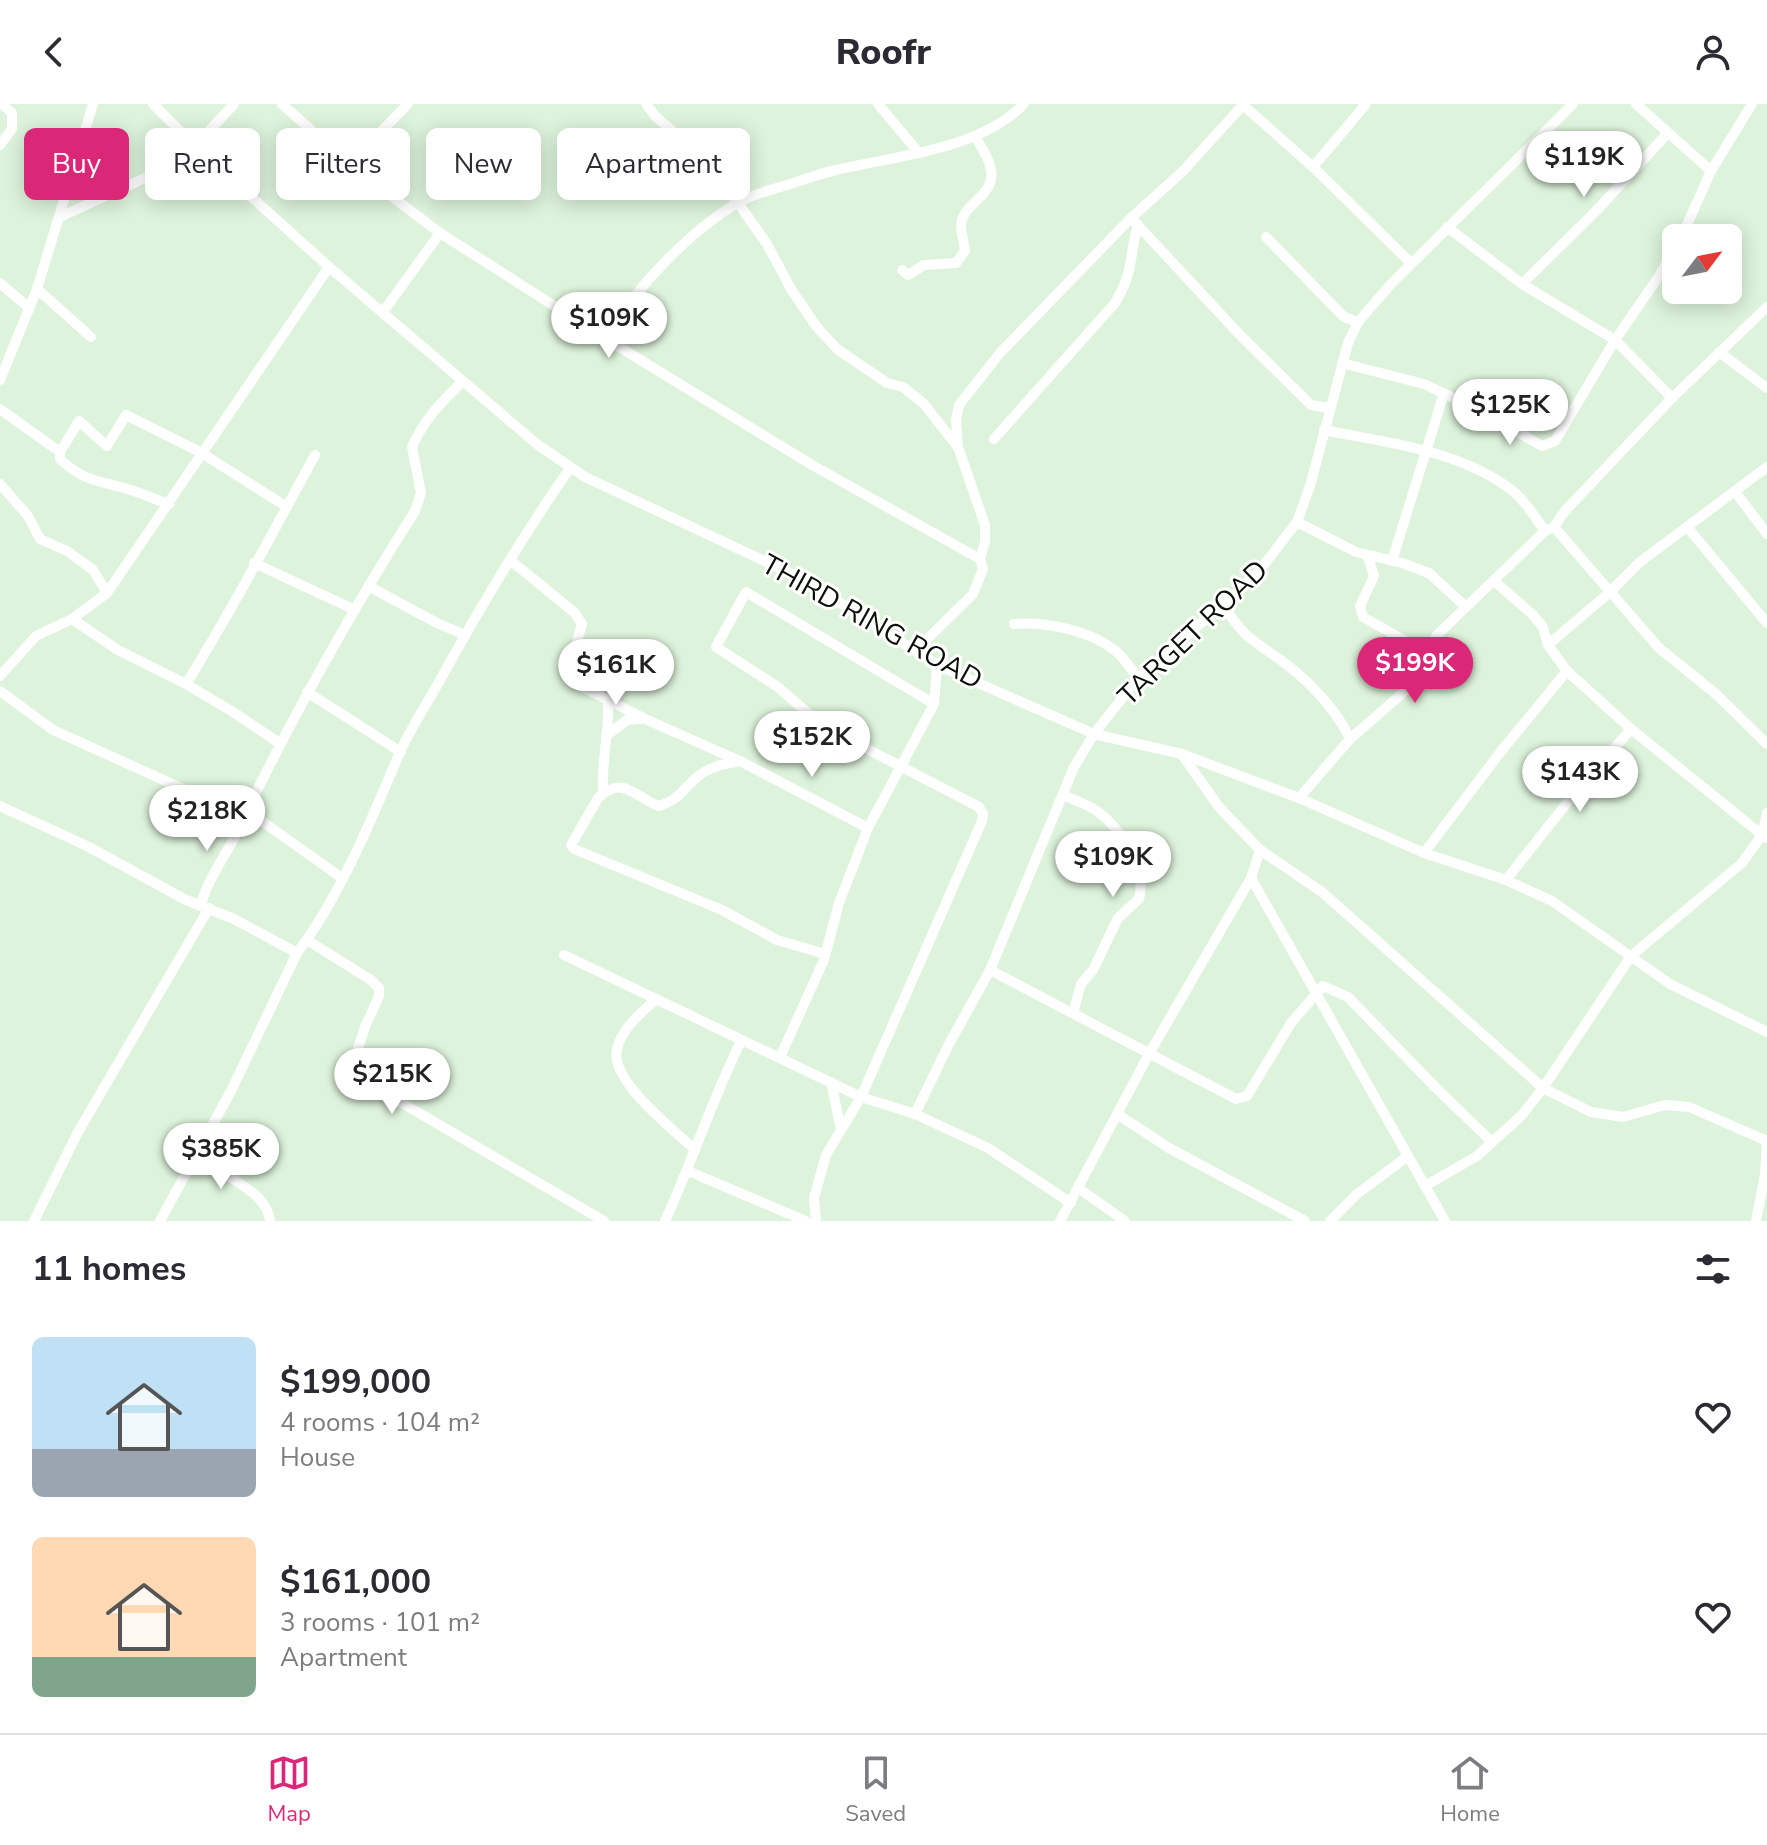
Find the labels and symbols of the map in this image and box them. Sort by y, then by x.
pin: $119K [1528,131,1640,199]
north arrow [1662,224,1742,304]
pin: $109K [553,292,665,360]
pin: $125K [1454,379,1566,447]
street label: THIRD RING ROAD [755,545,989,699]
street label: TARGET ROAD [1110,552,1276,714]
pin: $199K [1359,637,1471,705]
pin: $161K [560,639,672,707]
pin: $152K [756,711,868,779]
pin: $143K [1524,746,1636,814]
pin: $218K [151,785,263,853]
pin: $109K [1057,831,1169,899]
pin: $215K [336,1048,448,1116]
pin: $385K [165,1123,277,1191]

